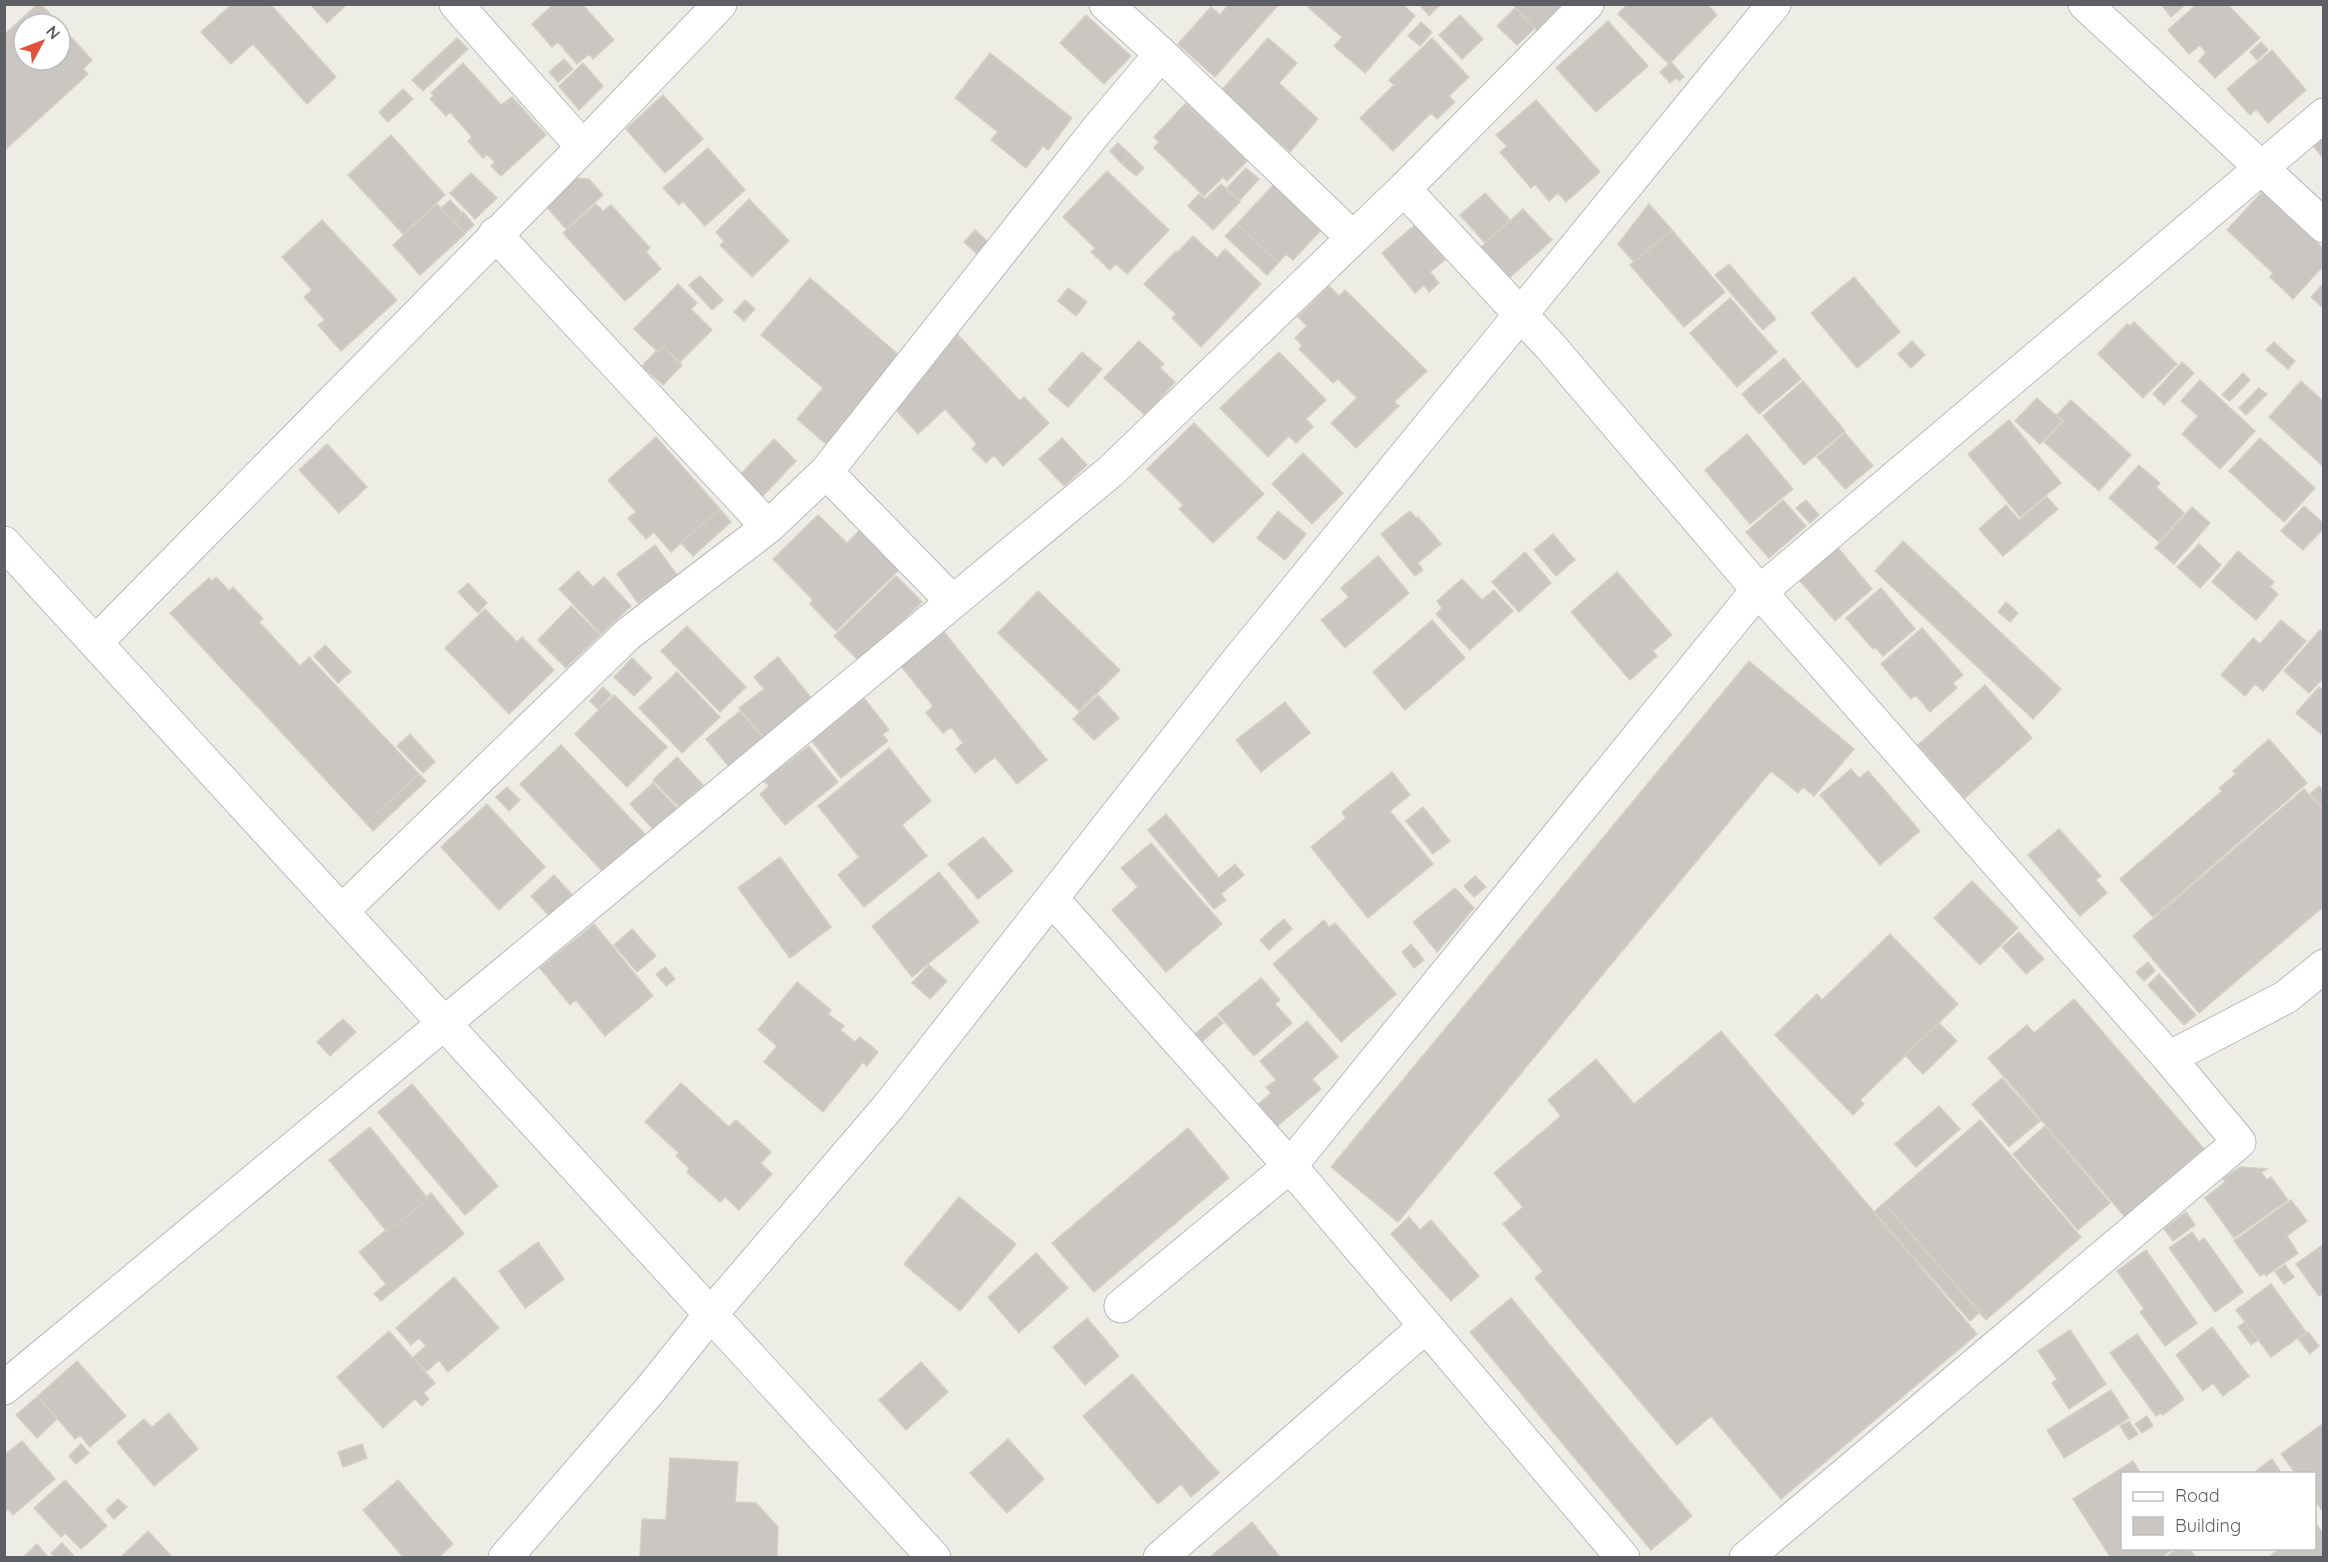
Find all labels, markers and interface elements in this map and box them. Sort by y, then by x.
north arrow [12,12,72,72]
text: N [42,21,65,43]
legend [2121,1472,2316,1550]
text: Road [2175,1484,2220,1507]
text: Building [2175,1514,2241,1537]

